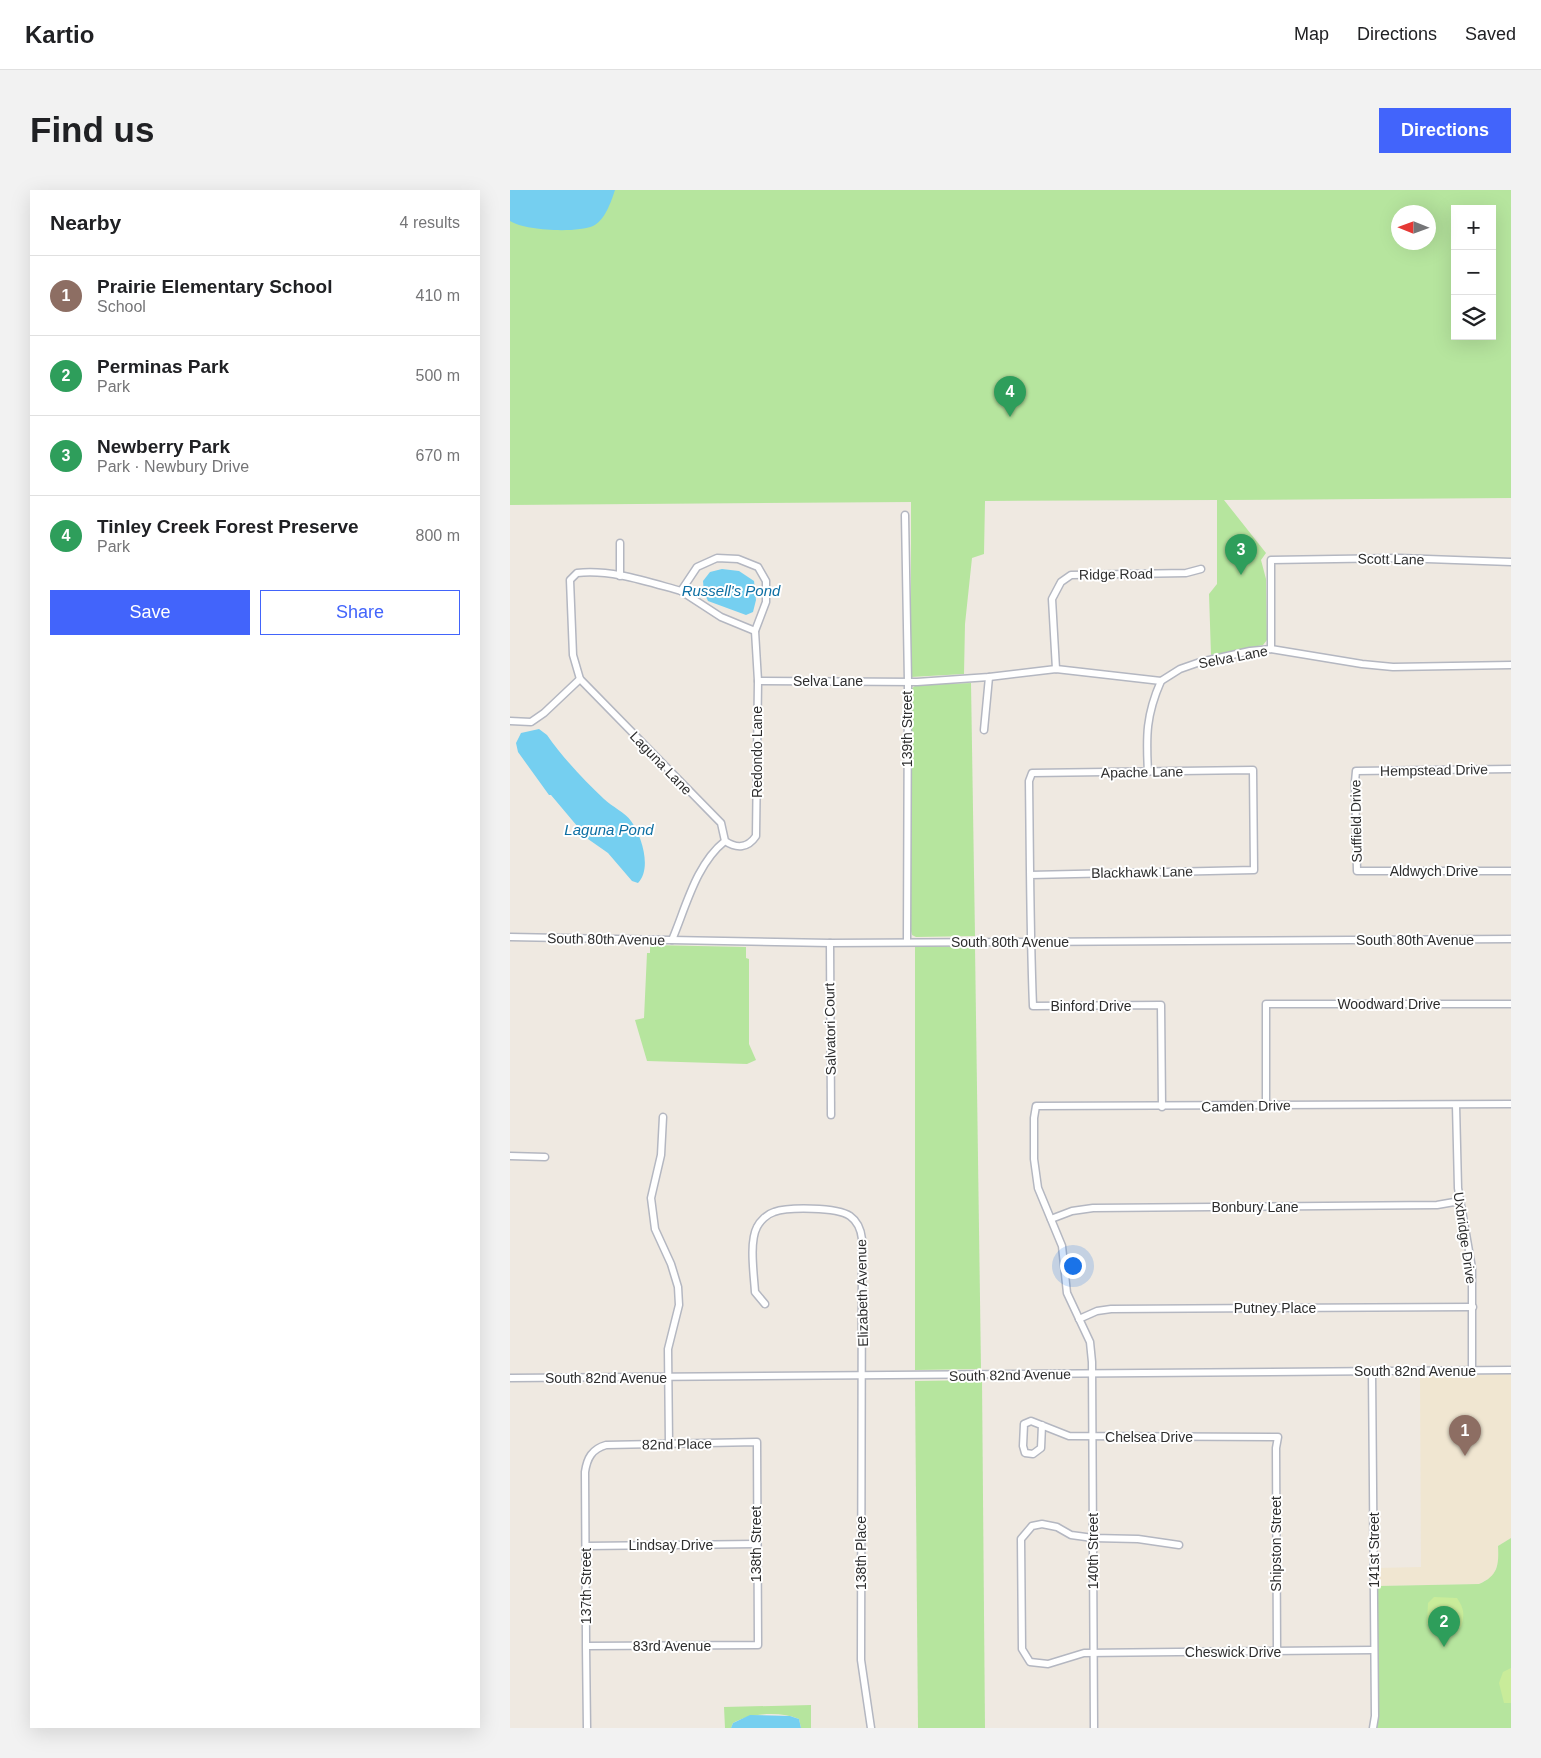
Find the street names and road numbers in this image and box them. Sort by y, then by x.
street label: Scott Lane [1357,550,1425,568]
street label: Ridge Road [1079,565,1153,583]
street label: Selva Lane [1197,642,1269,672]
street label: Selva Lane [793,673,863,689]
street label: 139th Street [899,691,915,767]
street label: Redondo Lane [749,706,765,798]
street label: Laguna Lane [627,728,695,798]
street label: Hempstead Drive [1380,761,1488,779]
street label: Apache Lane [1101,763,1184,781]
street label: Suffield Drive [1347,779,1365,863]
street label: Blackhawk Lane [1091,863,1193,881]
street label: Aldwych Drive [1390,863,1479,879]
street label: South 80th Avenue [547,930,665,948]
street label: South 80th Avenue [1356,932,1474,948]
street label: South 80th Avenue [951,934,1069,950]
street label: Salvatori Court [821,982,839,1075]
street label: Woodward Drive [1337,996,1441,1012]
street label: Binford Drive [1051,998,1132,1014]
street label: Camden Drive [1201,1097,1291,1115]
street label: Uxbridge Drive [1451,1191,1479,1285]
street label: Bonbury Lane [1211,1199,1299,1215]
street label: Elizabeth Avenue [853,1239,871,1347]
street label: Putney Place [1234,1300,1316,1316]
street label: South 82nd Avenue [1354,1363,1476,1379]
street label: South 82nd Avenue [949,1366,1071,1384]
street label: South 82nd Avenue [545,1370,667,1386]
street label: Chelsea Drive [1105,1429,1193,1445]
street label: 82nd Place [642,1435,712,1453]
street label: Shipston Street [1268,1496,1284,1592]
street label: 138th Street [748,1506,764,1582]
street label: 141st Street [1366,1512,1382,1588]
street label: 140th Street [1085,1513,1101,1589]
street label: 138th Place [853,1516,869,1590]
street label: Lindsay Drive [629,1537,714,1553]
street label: 137th Street [578,1548,594,1624]
street label: 83rd Avenue [633,1638,711,1654]
street label: Cheswick Drive [1185,1644,1281,1660]

